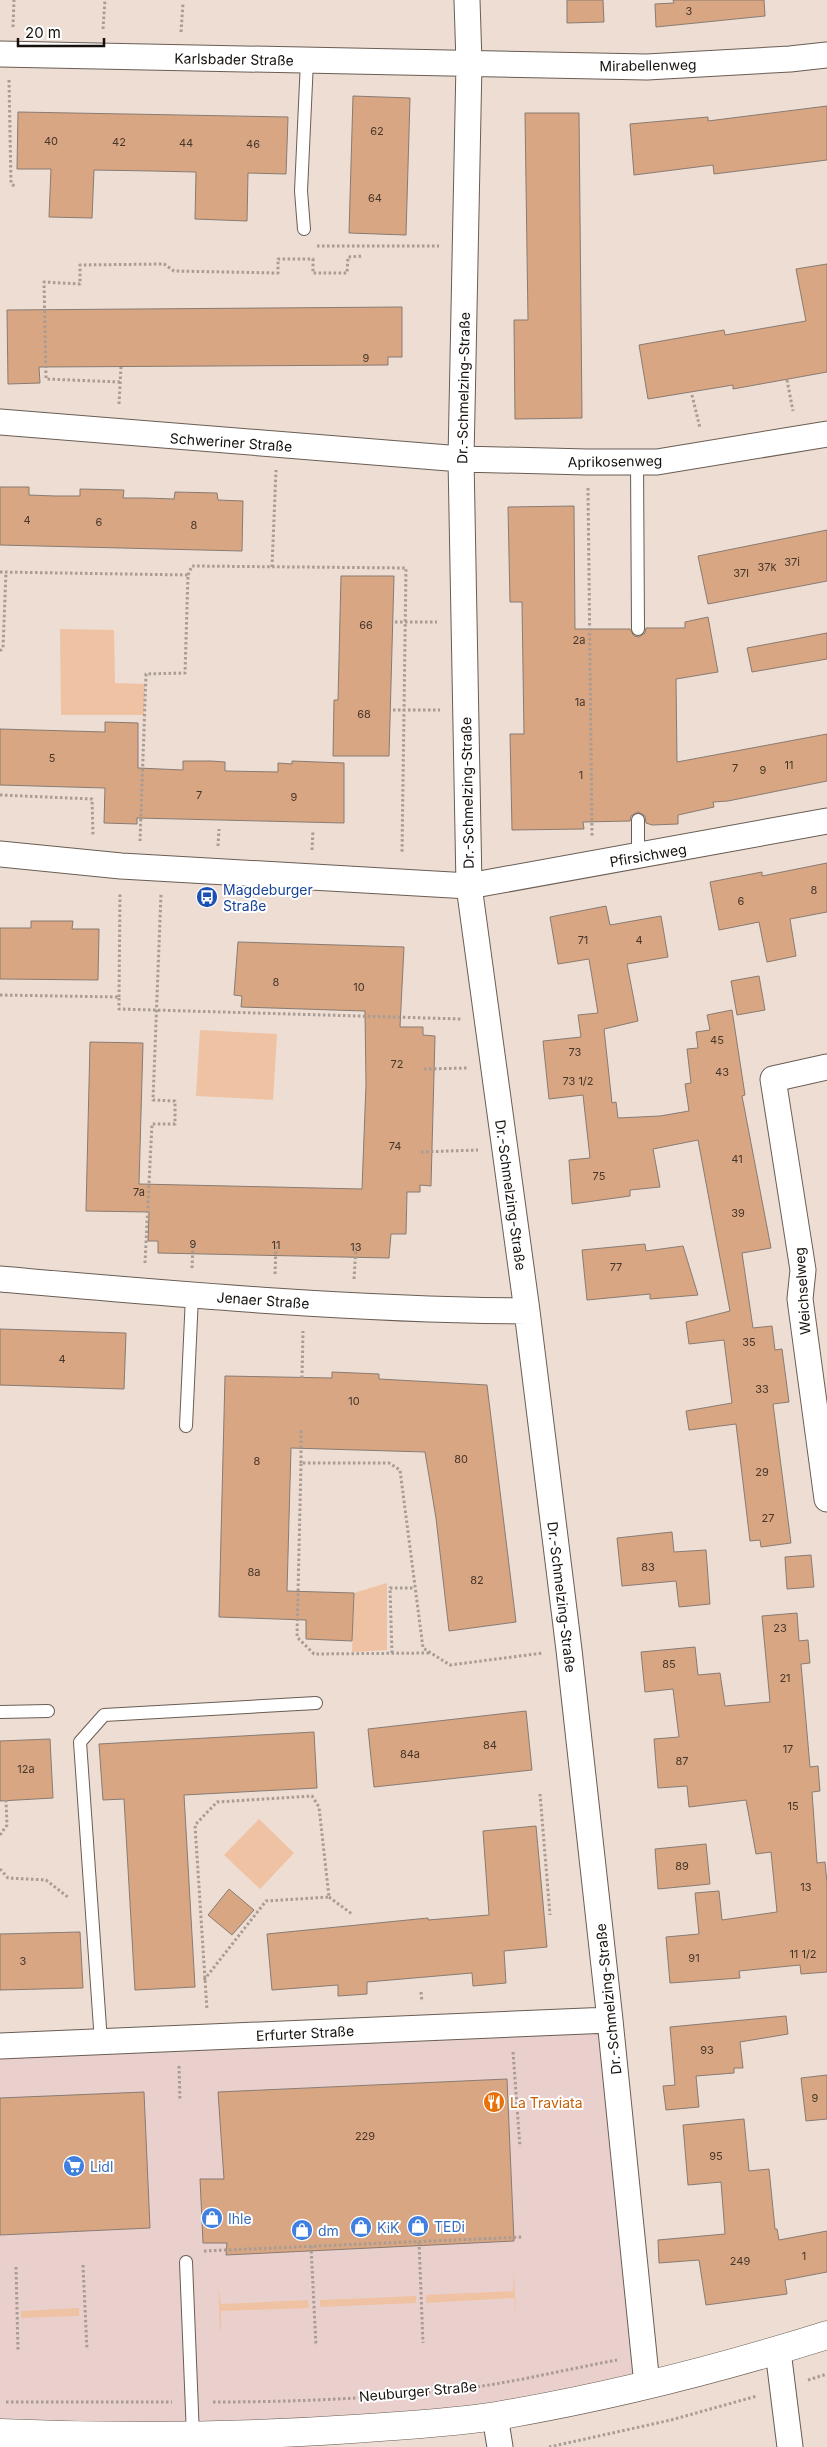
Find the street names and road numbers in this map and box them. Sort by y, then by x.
street label: Karlsbader Straße [174,49,294,69]
street label: Mirabellenweg [599,56,697,74]
street label: Dr.-Schmelzing-Straße [453,312,473,464]
street label: Schweriner Straße [169,429,293,455]
street label: Aprikosenweg [568,452,662,470]
street label: Dr.-Schmelzing-Straße [457,717,477,869]
street label: Pfirsichweg [608,840,688,870]
street label: Dr.-Schmelzing-Straße [492,1119,530,1271]
street label: Weichselweg [790,1247,814,1335]
street label: Jenaer Straße [216,1288,310,1312]
street label: Dr.-Schmelzing-Straße [544,1521,580,1673]
street label: Dr.-Schmelzing-Straße [592,1923,624,2075]
street label: Erfurter Straße [256,2022,354,2044]
street label: Neuburger Straße [358,2377,478,2405]

